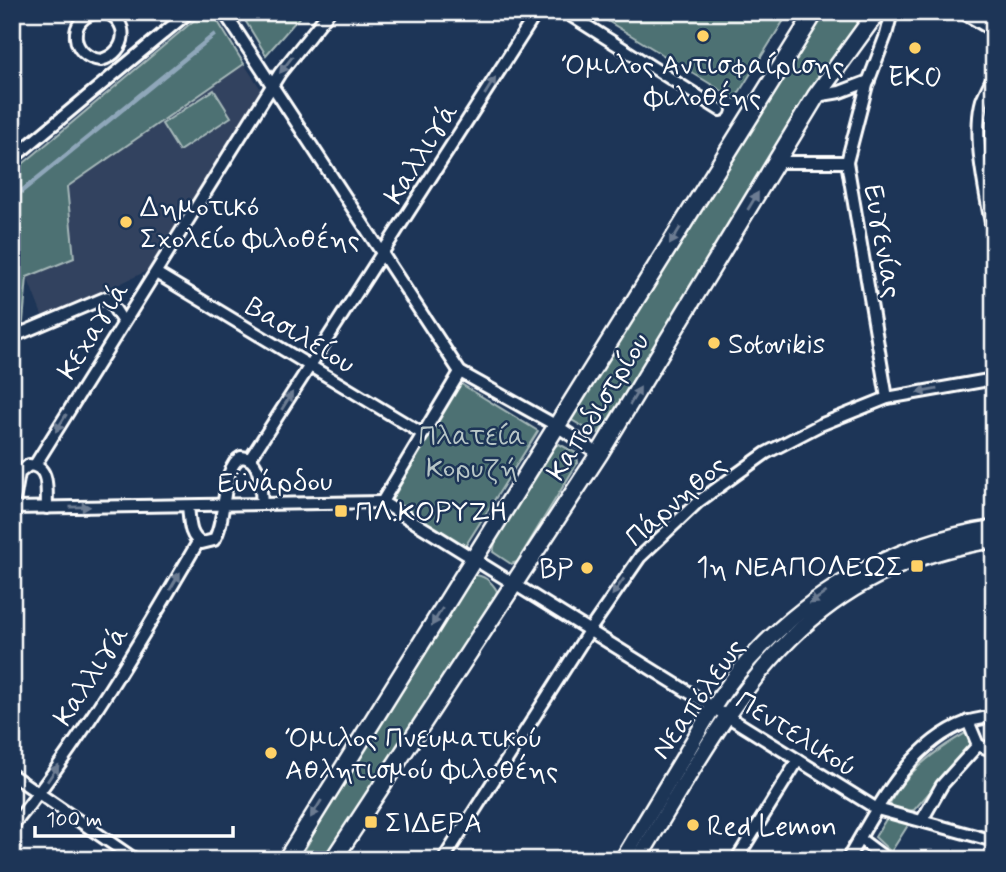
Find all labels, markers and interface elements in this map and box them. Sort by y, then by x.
marker: Όμιλος Αντισφαίρισης Φιλοθέης [695,28,711,44]
marker: EKO [907,40,923,56]
place label: Όμιλος Αντισφαίρισης Φιλοθέης [562,48,844,117]
one-way arrow [279,56,294,74]
place label: EKO [888,60,942,97]
one-way arrow [483,77,496,96]
street label: Καλλιγά [376,97,468,212]
street label: Ευγενίας [853,182,910,301]
place label: Δημοτικό Σχολείο Φιλοθέης [140,190,360,259]
one-way arrow [746,192,759,211]
marker: Δημοτικό Σχολείο Φιλοθέης [118,214,134,230]
one-way arrow [669,227,682,246]
street label: Κεχαγιά [50,275,139,387]
street label: Βασιλείου [238,289,362,383]
street label: Καποδιστρίου [539,326,659,488]
place label: Sotovikis [728,327,825,364]
marker: Sotovikis [706,335,722,351]
one-way arrow [629,386,641,405]
one-way arrow [916,386,938,397]
one-way arrow [280,392,293,411]
one-way arrow [54,414,67,433]
park label: Πλατεία Κορυζή [418,419,526,488]
street label: Πάρνηθος [618,448,735,556]
street label: Εϋνάρδου [217,464,333,503]
place label: ΠΛ.ΚΟΡΥΖΗ [355,495,508,532]
one-way arrow [70,501,92,513]
marker: ΠΛ.ΚΟΡΥΖΗ [333,503,349,519]
place label: 1η ΝΕΑΠΟΛΕΩΣ [696,550,903,587]
place label: BP [539,552,573,589]
marker: 1η ΝΕΑΠΟΛΕΩΣ [909,558,925,574]
marker: BP [579,560,595,576]
one-way arrow [169,571,181,590]
one-way arrow [612,578,625,597]
one-way arrow [809,591,827,605]
one-way arrow [431,607,444,626]
street label: Καλλιγά [46,619,138,734]
street label: Νεαπόλεως [644,632,754,767]
street label: Πεντελικού [728,683,863,787]
place label: Όμιλος Πνευματικού Αθλητισμού Φιλοθέης [285,721,558,790]
marker: Όμιλος Πνευματικού Αθλητισμού Φιλοθέης [263,745,279,761]
one-way arrow [46,763,59,782]
scale bar [35,795,233,839]
one-way arrow [310,800,323,819]
text: 100 m [46,806,102,834]
place label: ΣΙΔΕΡΑ [385,806,482,843]
place label: Red Lemon [707,809,837,846]
marker: ΣΙΔΕΡΑ [363,814,379,830]
marker: Red Lemon [685,817,701,833]

